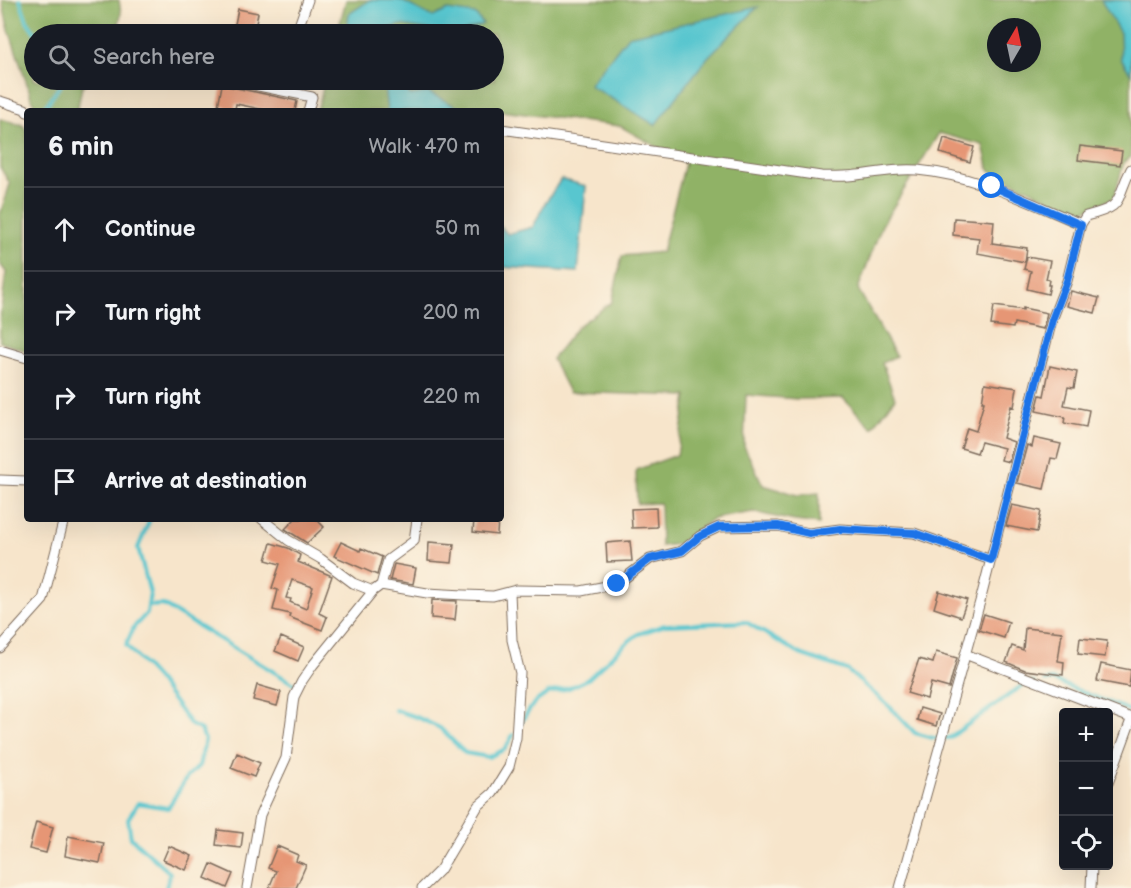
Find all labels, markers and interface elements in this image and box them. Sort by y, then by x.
north arrow [987,18,1041,72]
search box [24,24,504,90]
icon: search [45,41,78,74]
text: Search here [93,44,215,71]
text: 6 min [48,132,114,163]
text: Walk · 470 m [369,135,480,159]
route start [978,172,1004,198]
icon: ahead [48,213,81,246]
text: Continue [105,216,195,243]
text: 50 m [435,217,480,241]
icon: right [48,297,81,330]
text: Turn right [105,300,201,327]
text: 200 m [423,301,480,325]
icon: right [48,381,81,414]
text: Turn right [105,384,201,411]
text: 220 m [423,385,480,409]
icon: arrive [48,465,81,498]
text: Arrive at destination [105,468,307,495]
route end [603,570,629,596]
map controls [1059,708,1113,870]
button: + [1059,708,1113,762]
button: − [1059,762,1113,816]
button: locate [1059,816,1113,870]

